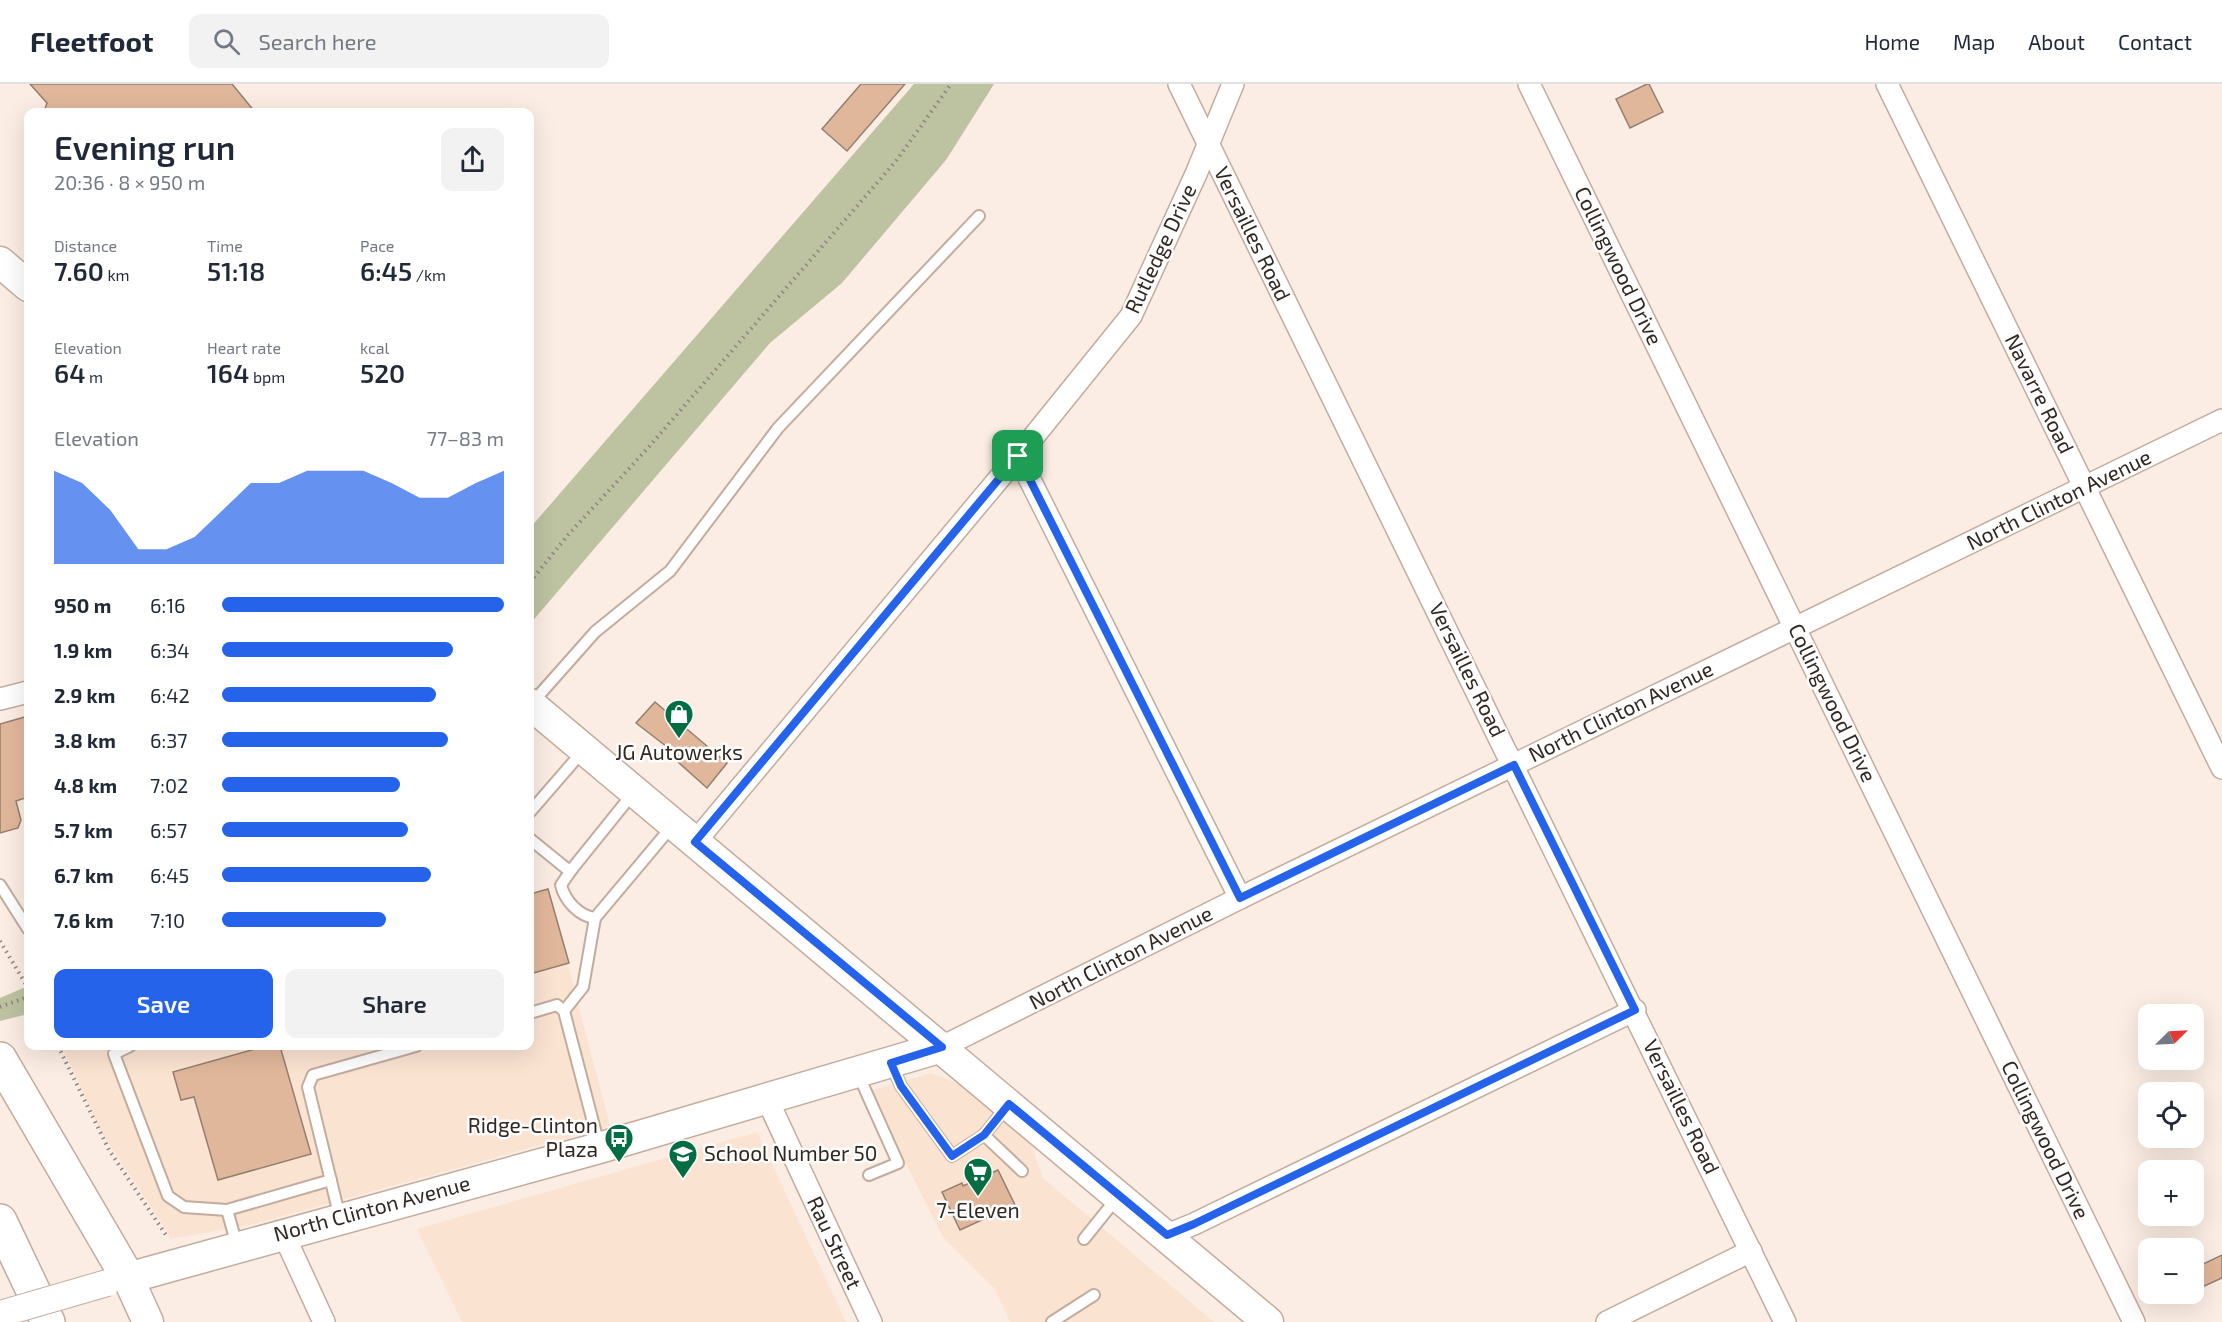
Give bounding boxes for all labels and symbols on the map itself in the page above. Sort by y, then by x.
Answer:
street label: Versailles Road [1210,162,1297,305]
street label: Rutledge Drive [1119,180,1201,317]
street label: Collingwood Drive [1570,182,1669,349]
street label: Navarre Road [2001,330,2080,457]
pin [992,430,1043,481]
street label: North Clinton Avenue [1962,443,2155,554]
street label: Versailles Road [1425,598,1512,741]
street label: Collingwood Drive [1784,619,1883,786]
street label: North Clinton Avenue [1524,655,1717,766]
shop icon: JG Autowerks [663,698,695,740]
place label: JG Autowerks [615,739,743,764]
street label: North Clinton Avenue [1024,900,1216,1014]
north arrow [2138,1004,2204,1070]
street label: Versailles Road [1639,1035,1726,1178]
street label: Collingwood Drive [1997,1056,2096,1223]
place label: Ridge-Clinton Plaza [468,1112,598,1161]
bus stop icon: Ridge-Clinton Plaza [603,1122,635,1164]
school or university icon: School Number 50 [667,1138,699,1180]
place label: School Number 50 [704,1140,878,1165]
supermarket icon: 7-Eleven [962,1156,994,1198]
street label: North Clinton Avenue [271,1169,473,1246]
street label: Rau Street [803,1192,868,1293]
place label: 7-Eleven [936,1197,1020,1222]

